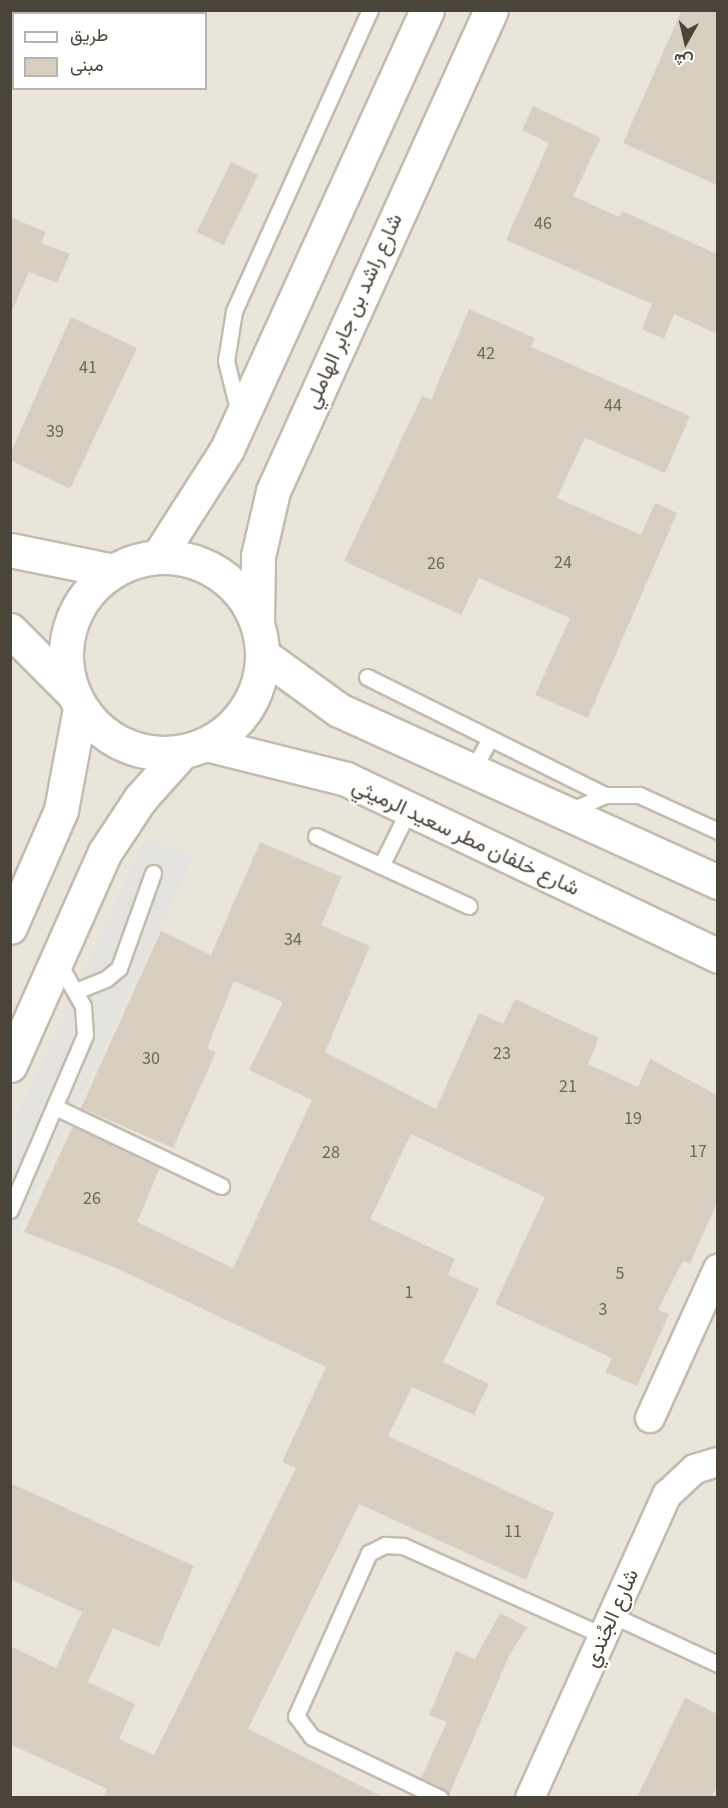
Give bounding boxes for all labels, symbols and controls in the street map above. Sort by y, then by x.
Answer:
legend [12,12,207,90]
north arrow [656,12,716,72]
text: طريق [70,23,108,48]
text: ش [672,48,695,72]
text: مبنى [70,53,104,78]
street label: شارع راشد بن جابر الهاملي [299,210,407,412]
house number: 46 [534,213,552,235]
house number: 42 [477,343,495,365]
house number: 41 [79,357,97,379]
house number: 44 [604,395,622,417]
house number: 39 [46,421,64,443]
house number: 24 [554,552,572,574]
house number: 26 [427,553,445,575]
street label: شارع خلفان مطر سعيد الرميثي [348,773,584,901]
house number: 34 [284,929,302,951]
house number: 23 [493,1043,511,1065]
house number: 30 [142,1048,160,1070]
house number: 21 [559,1076,577,1098]
house number: 19 [624,1108,642,1130]
house number: 17 [689,1141,707,1163]
house number: 28 [322,1142,340,1164]
house number: 26 [83,1188,101,1210]
house number: 5 [616,1263,624,1285]
house number: 1 [405,1282,413,1304]
house number: 3 [599,1299,607,1321]
house number: 11 [504,1521,522,1543]
street label: شارع الجُندي [578,1565,644,1671]

